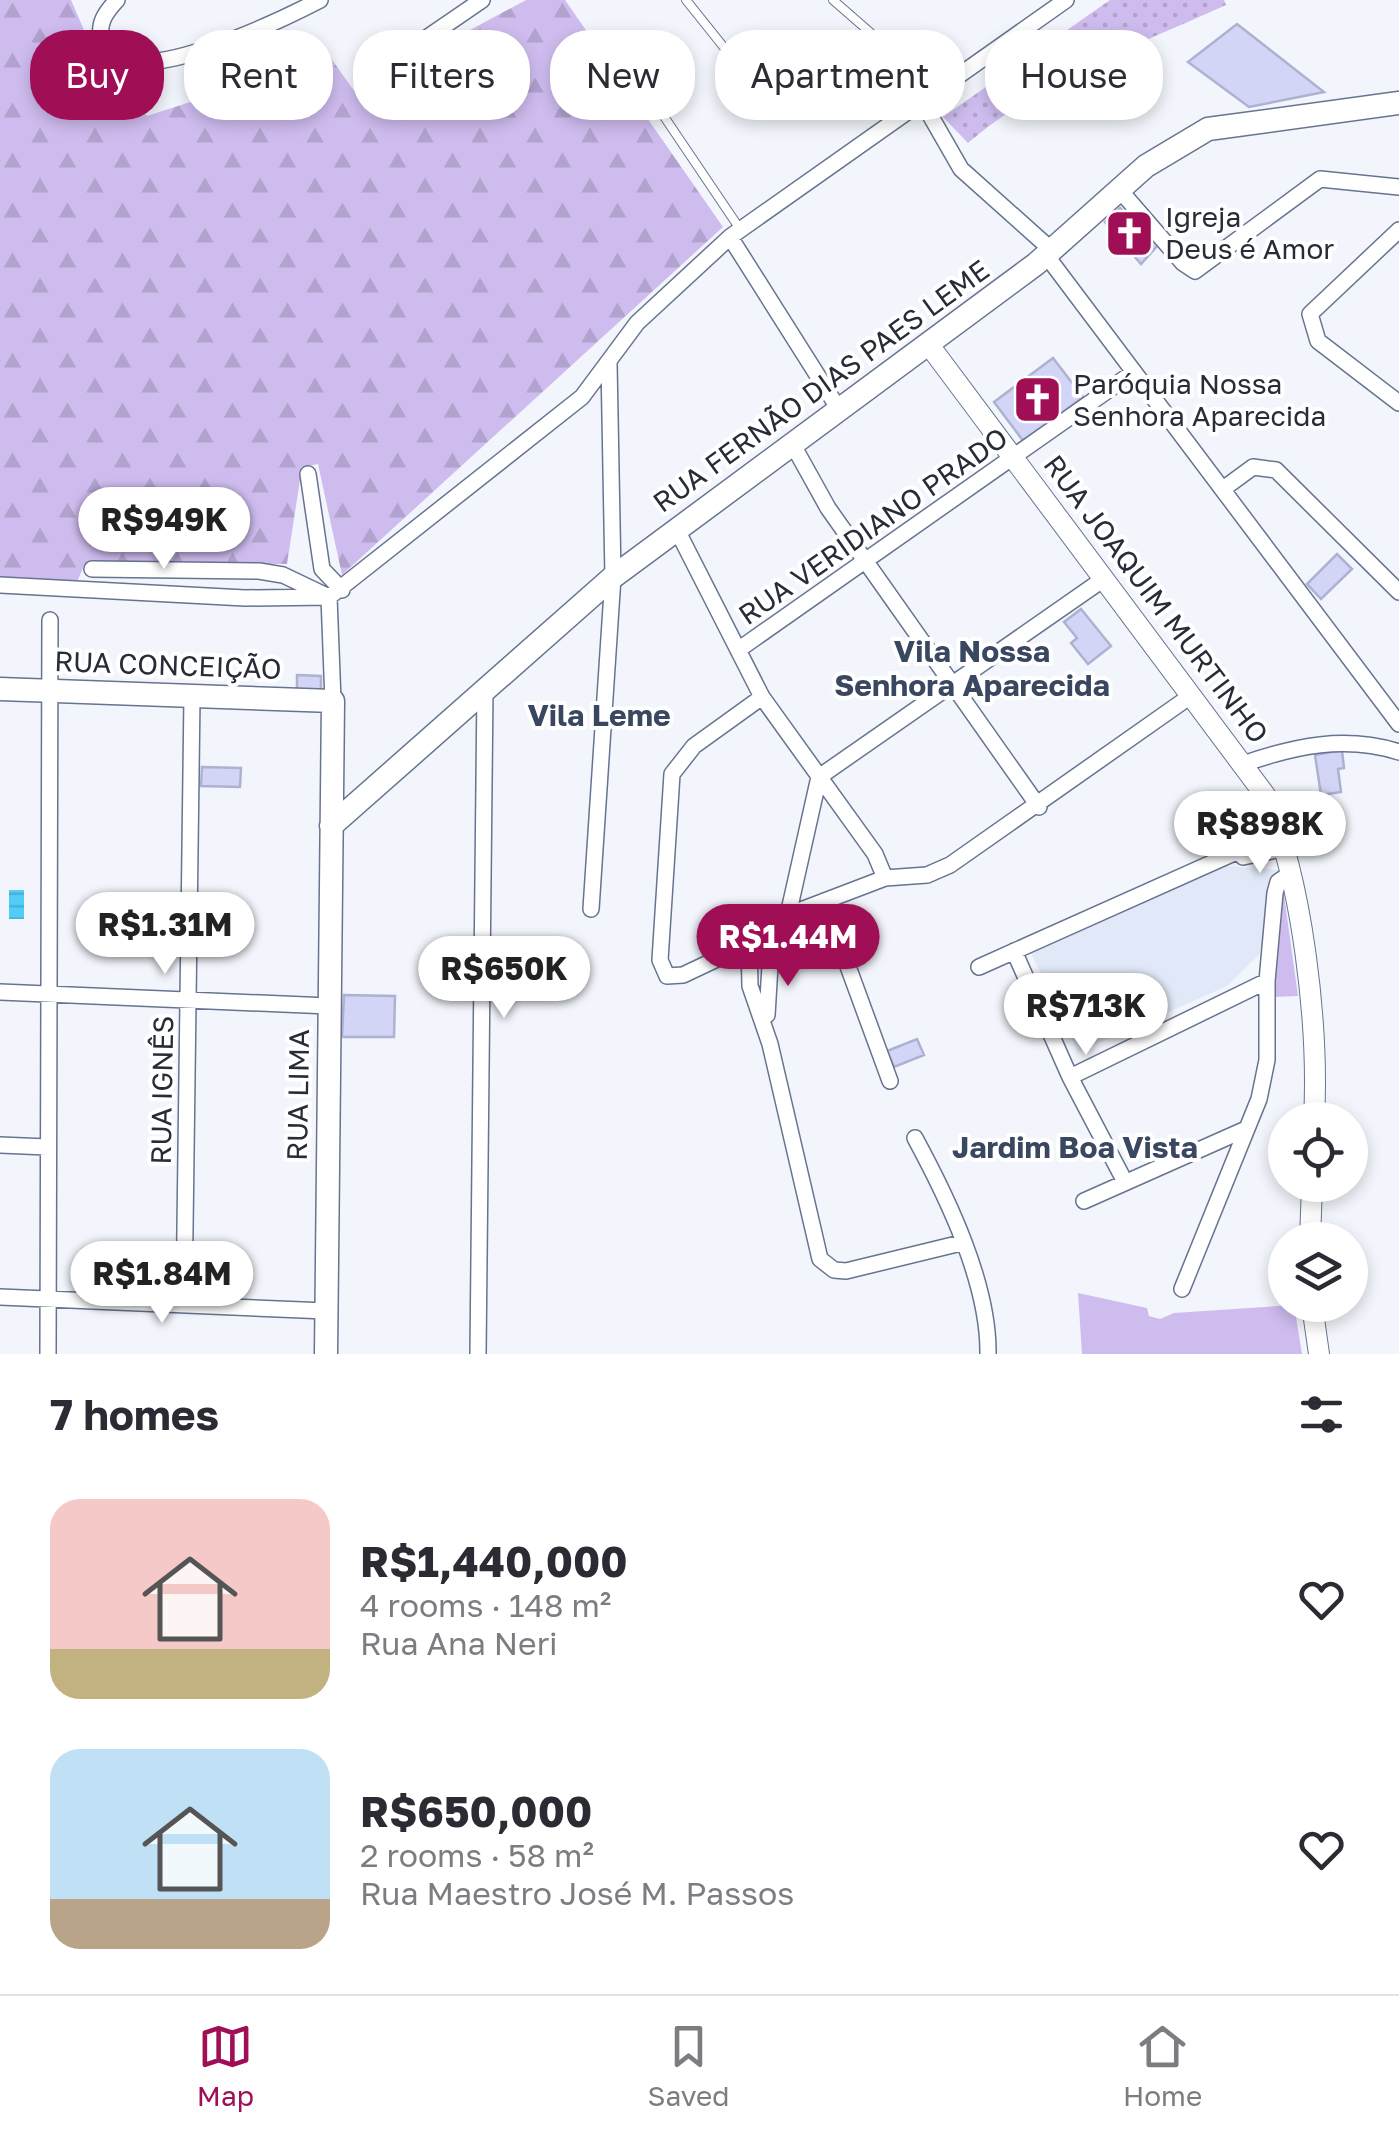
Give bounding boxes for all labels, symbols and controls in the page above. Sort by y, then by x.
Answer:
chip: Buy [30,30,164,120]
chip: Rent [184,30,333,120]
chip: Filters [353,30,530,120]
chip: New [550,30,695,120]
chip: Apartment [715,30,965,120]
chip: House [985,30,1163,120]
place label: Igreja Deus é Amor [1165,200,1334,265]
church icon: Igreja Deus é Amor [1104,207,1156,259]
street label: RUA FERNÃO DIAS PAES LEME [646,253,995,519]
place label: Paróquia Nossa Senhora Aparecida [1073,367,1326,432]
church icon: Paróquia Nossa Senhora Aparecida [1012,374,1064,426]
street label: RUA VERIDIANO PRADO [732,420,1013,631]
street label: RUA JOAQUIM MURTINHO [1037,448,1275,749]
pin: R$949K [83,487,245,572]
text: R$949K [100,500,228,538]
district label: Vila Nossa Senhora Aparecida [834,633,1110,703]
street label: RUA CONCEIÇÃO [54,644,282,685]
district label: Vila Leme [527,697,671,733]
pin: R$898K [1179,791,1341,876]
text: R$898K [1196,804,1324,842]
pin: R$1.31M [73,892,257,977]
pin: R$1.44M [696,904,880,989]
text: R$1.31M [98,905,232,943]
text: R$1.44M [719,917,857,955]
pin: R$650K [423,936,585,1021]
text: R$650K [440,949,568,987]
pin: R$713K [1005,973,1167,1058]
text: R$713K [1026,986,1146,1024]
street label: RUA IGNÊS [144,1015,179,1165]
street label: RUA LIMA [280,1029,315,1161]
map controls [1268,1102,1368,1322]
button: locate [1268,1102,1368,1202]
district label: Jardim Boa Vista [952,1129,1198,1165]
button: layers [1268,1222,1368,1322]
pin: R$1.84M [70,1241,254,1326]
text: R$1.84M [92,1254,232,1292]
icon: filters [1294,1387,1349,1442]
text: 7 homes [50,1389,219,1439]
text: R$1,440,000 [360,1536,628,1586]
icon: home [130,1539,250,1659]
icon: heart [1294,1572,1349,1627]
text: 4 rooms · 148 m² [360,1586,611,1624]
text: Rua Ana Neri [360,1624,558,1662]
text: R$650,000 [360,1786,592,1836]
icon: home [130,1789,250,1909]
icon: heart [1294,1822,1349,1877]
text: 2 rooms · 58 m² [360,1836,594,1874]
text: Rua Maestro José M. Passos [360,1874,794,1912]
tab: Map [197,2019,254,2112]
tab: Saved [648,2019,729,2112]
tab: Home [1123,2019,1202,2112]

